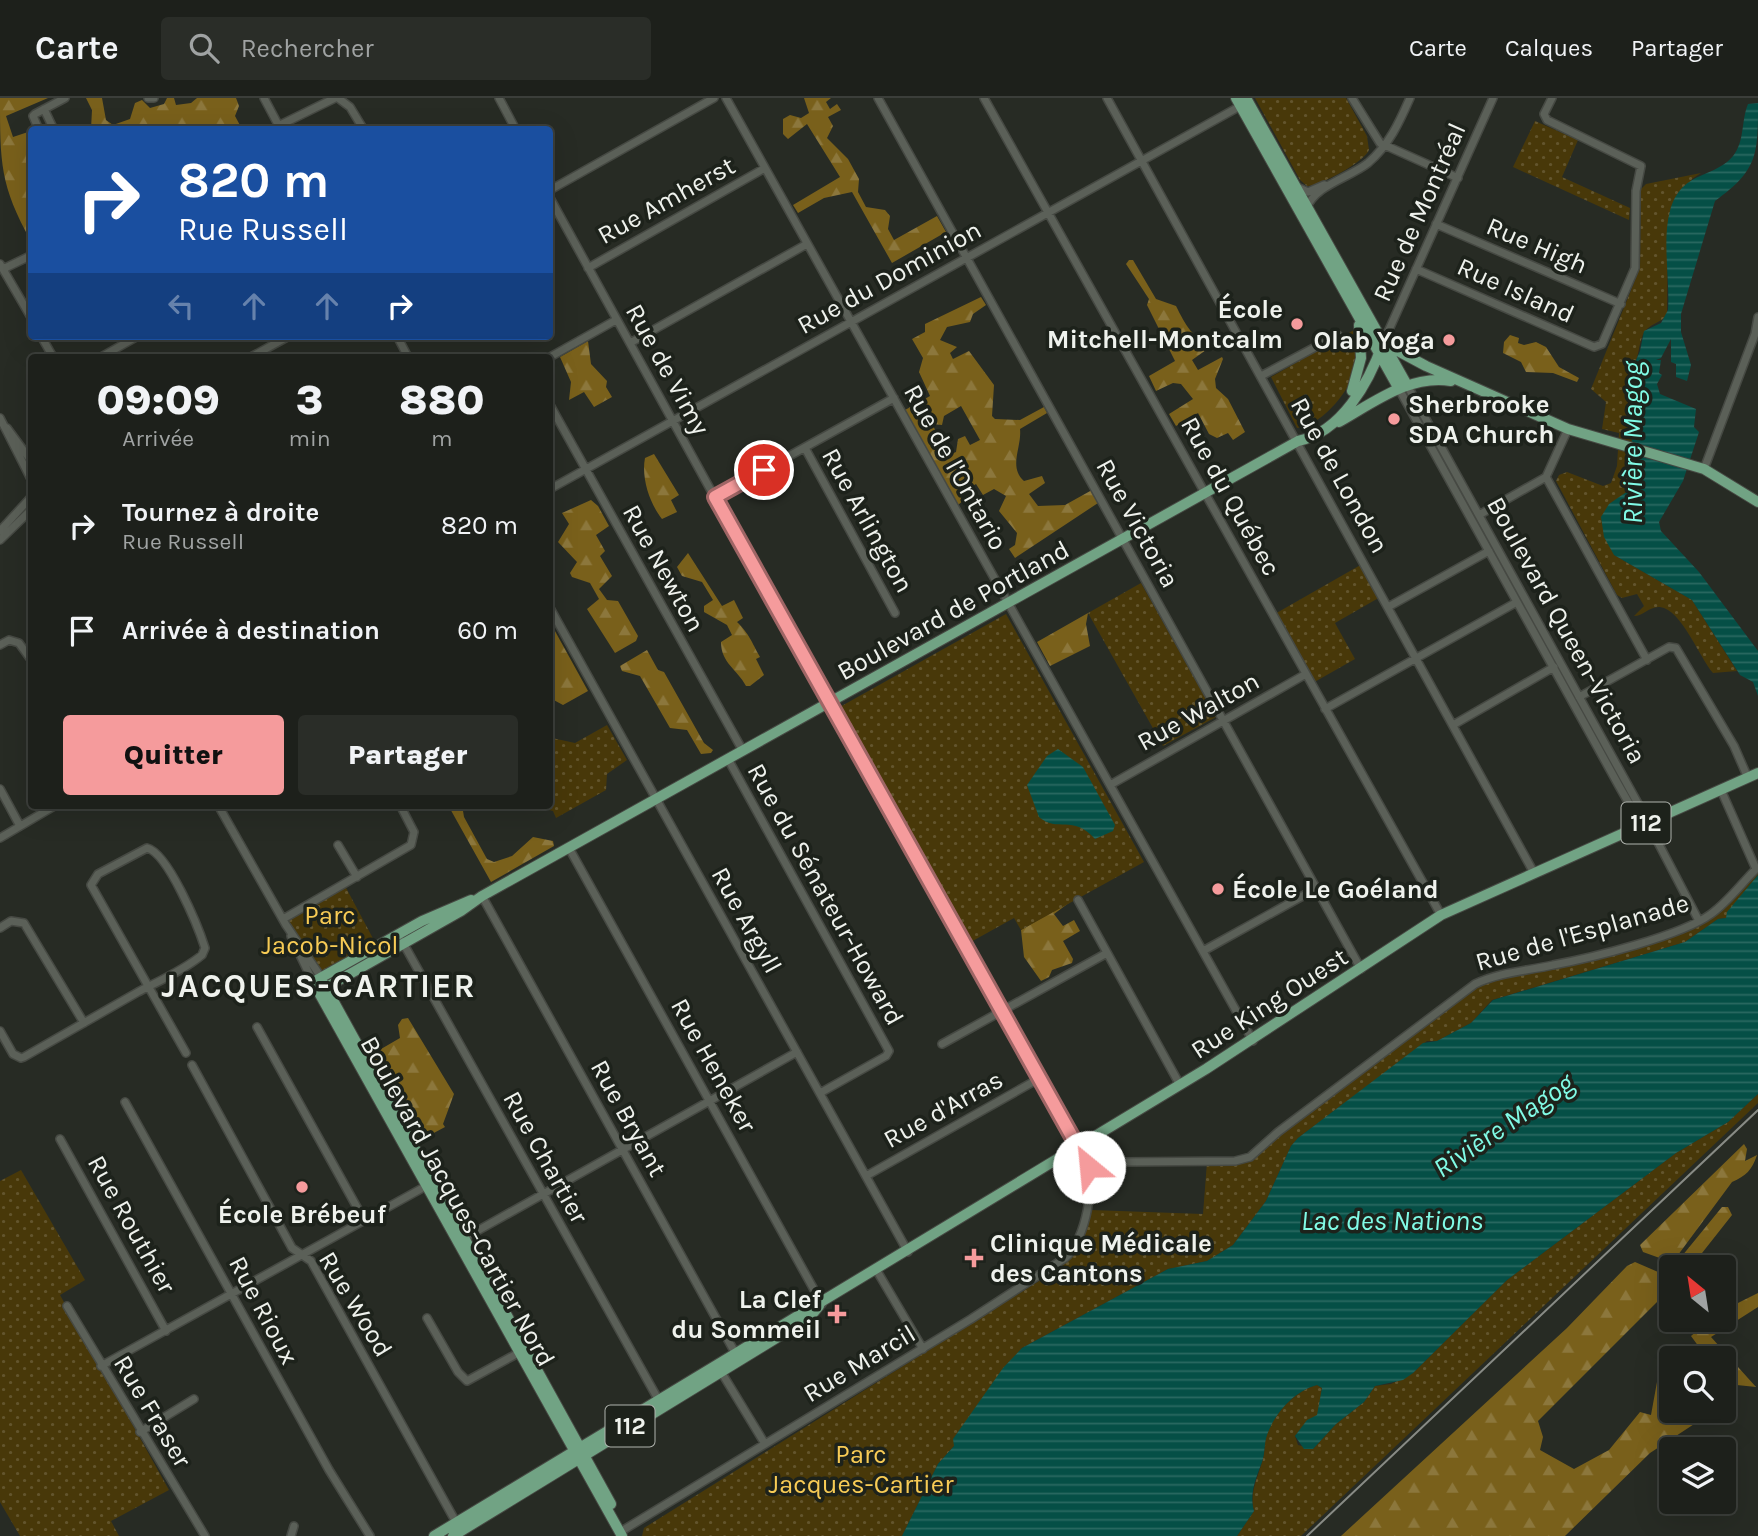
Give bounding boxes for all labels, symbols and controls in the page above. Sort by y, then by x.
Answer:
search box [161,17,651,80]
text: Carte [35,29,119,67]
icon: search [185,29,223,67]
text: Rechercher [241,33,374,64]
text: Carte [1409,34,1467,62]
text: Calques [1505,34,1593,62]
text: Partager [1631,34,1723,62]
street label: Rue de Montréal [1366,118,1473,306]
street label: Rue Amherst [592,150,741,251]
text: 820 m [178,152,329,209]
icon: right [63,154,154,245]
street label: Rue High [1482,210,1592,281]
text: Rue Russell [178,211,348,248]
street label: Rue du Dominion [792,214,987,341]
street label: Rue Island [1452,251,1579,330]
icon: left [162,287,200,325]
icon: ahead [235,287,273,325]
icon: ahead [308,287,346,325]
icon: right [381,287,419,325]
place label: École Mitchell-Montcalm [1047,293,1283,355]
street label: Rue de Vimy [619,298,716,440]
marker: École Mitchell-Montcalm [1289,316,1305,332]
place label: Olab Yoga [1313,325,1435,356]
marker: Olab Yoga [1441,332,1457,348]
water label: Rivière Magog [1616,360,1649,524]
text: 09:09 [96,375,220,425]
text: 3 [296,375,323,425]
text: 880 [399,375,485,425]
street label: Rue de l'Ontario [897,379,1014,556]
place label: Sherbrooke SDA Church [1408,389,1554,450]
street label: Rue de London [1284,392,1395,559]
street label: Rue du Québec [1174,411,1287,581]
marker: Sherbrooke SDA Church [1386,411,1402,427]
text: Arrivée [122,425,194,452]
text: min [288,425,331,452]
text: m [431,425,453,452]
pin [734,440,794,500]
street label: Rue Arlington [815,442,920,598]
icon: arrive [745,451,783,489]
street label: Rue Victoria [1089,453,1186,593]
street label: Boulevard Queen-Victoria [1480,491,1653,769]
text: Tournez à droite [122,497,319,528]
street label: Rue Newton [616,499,711,637]
icon: right [63,507,101,545]
text: 820 m [441,510,518,541]
text: Rue Russell [122,528,244,555]
street label: Boulevard de Portland [832,534,1075,687]
icon: arrive [63,612,101,650]
text: Arrivée à destination [122,615,380,646]
text: 60 m [457,615,518,646]
street label: Rue Walton [1132,665,1265,758]
button: Quitter [63,715,284,795]
button: Partager [298,715,518,795]
street label: Rue du Sénateur-Howard [741,758,910,1031]
road number: 112 [1622,802,1670,844]
street label: Rue Argyll [705,862,788,979]
place label: École Le Goéland [1232,873,1439,905]
marker: École Le Goéland [1210,881,1226,897]
street label: Rue de l'Esplanade [1472,887,1693,978]
park label: Parc Jacob-Nicol [261,900,399,961]
street label: Rue King Ouest [1185,941,1354,1066]
district label: JACQUES-CARTIER [161,967,477,1005]
street label: Rue Heneker [664,993,763,1138]
street label: Boulevard Jacques-Cartier Nord [354,1031,562,1372]
street label: Rue Bryant [584,1054,673,1182]
street label: Rue d'Arras [878,1064,1008,1155]
water label: Rivière Magog [1427,1065,1581,1185]
street label: Rue Chartier [496,1086,595,1229]
position arrow [1052,1130,1126,1204]
street label: Rue Routhier [81,1150,183,1299]
marker: École Brébeuf [294,1179,310,1195]
place label: École Brébeuf [218,1198,387,1230]
water label: Lac des Nations [1301,1204,1483,1237]
place label: Clinique Médicale des Cantons [990,1228,1212,1289]
street label: Rue Wood [312,1246,399,1363]
marker: Clinique Médicale des Cantons [964,1248,984,1268]
street label: Rue Rioux [222,1251,305,1370]
north arrow [1659,1255,1736,1332]
map controls [1659,1255,1736,1514]
place label: La Clef du Sommeil [671,1284,821,1345]
marker: La Clef du Sommeil [827,1304,847,1324]
street label: Rue Marcil [798,1318,921,1409]
button: search [1659,1346,1736,1423]
street label: Rue Fraser [107,1350,198,1473]
road number: 112 [606,1406,654,1446]
button: layers [1659,1437,1736,1514]
park label: Parc Jacques-Cartier [768,1439,954,1500]

